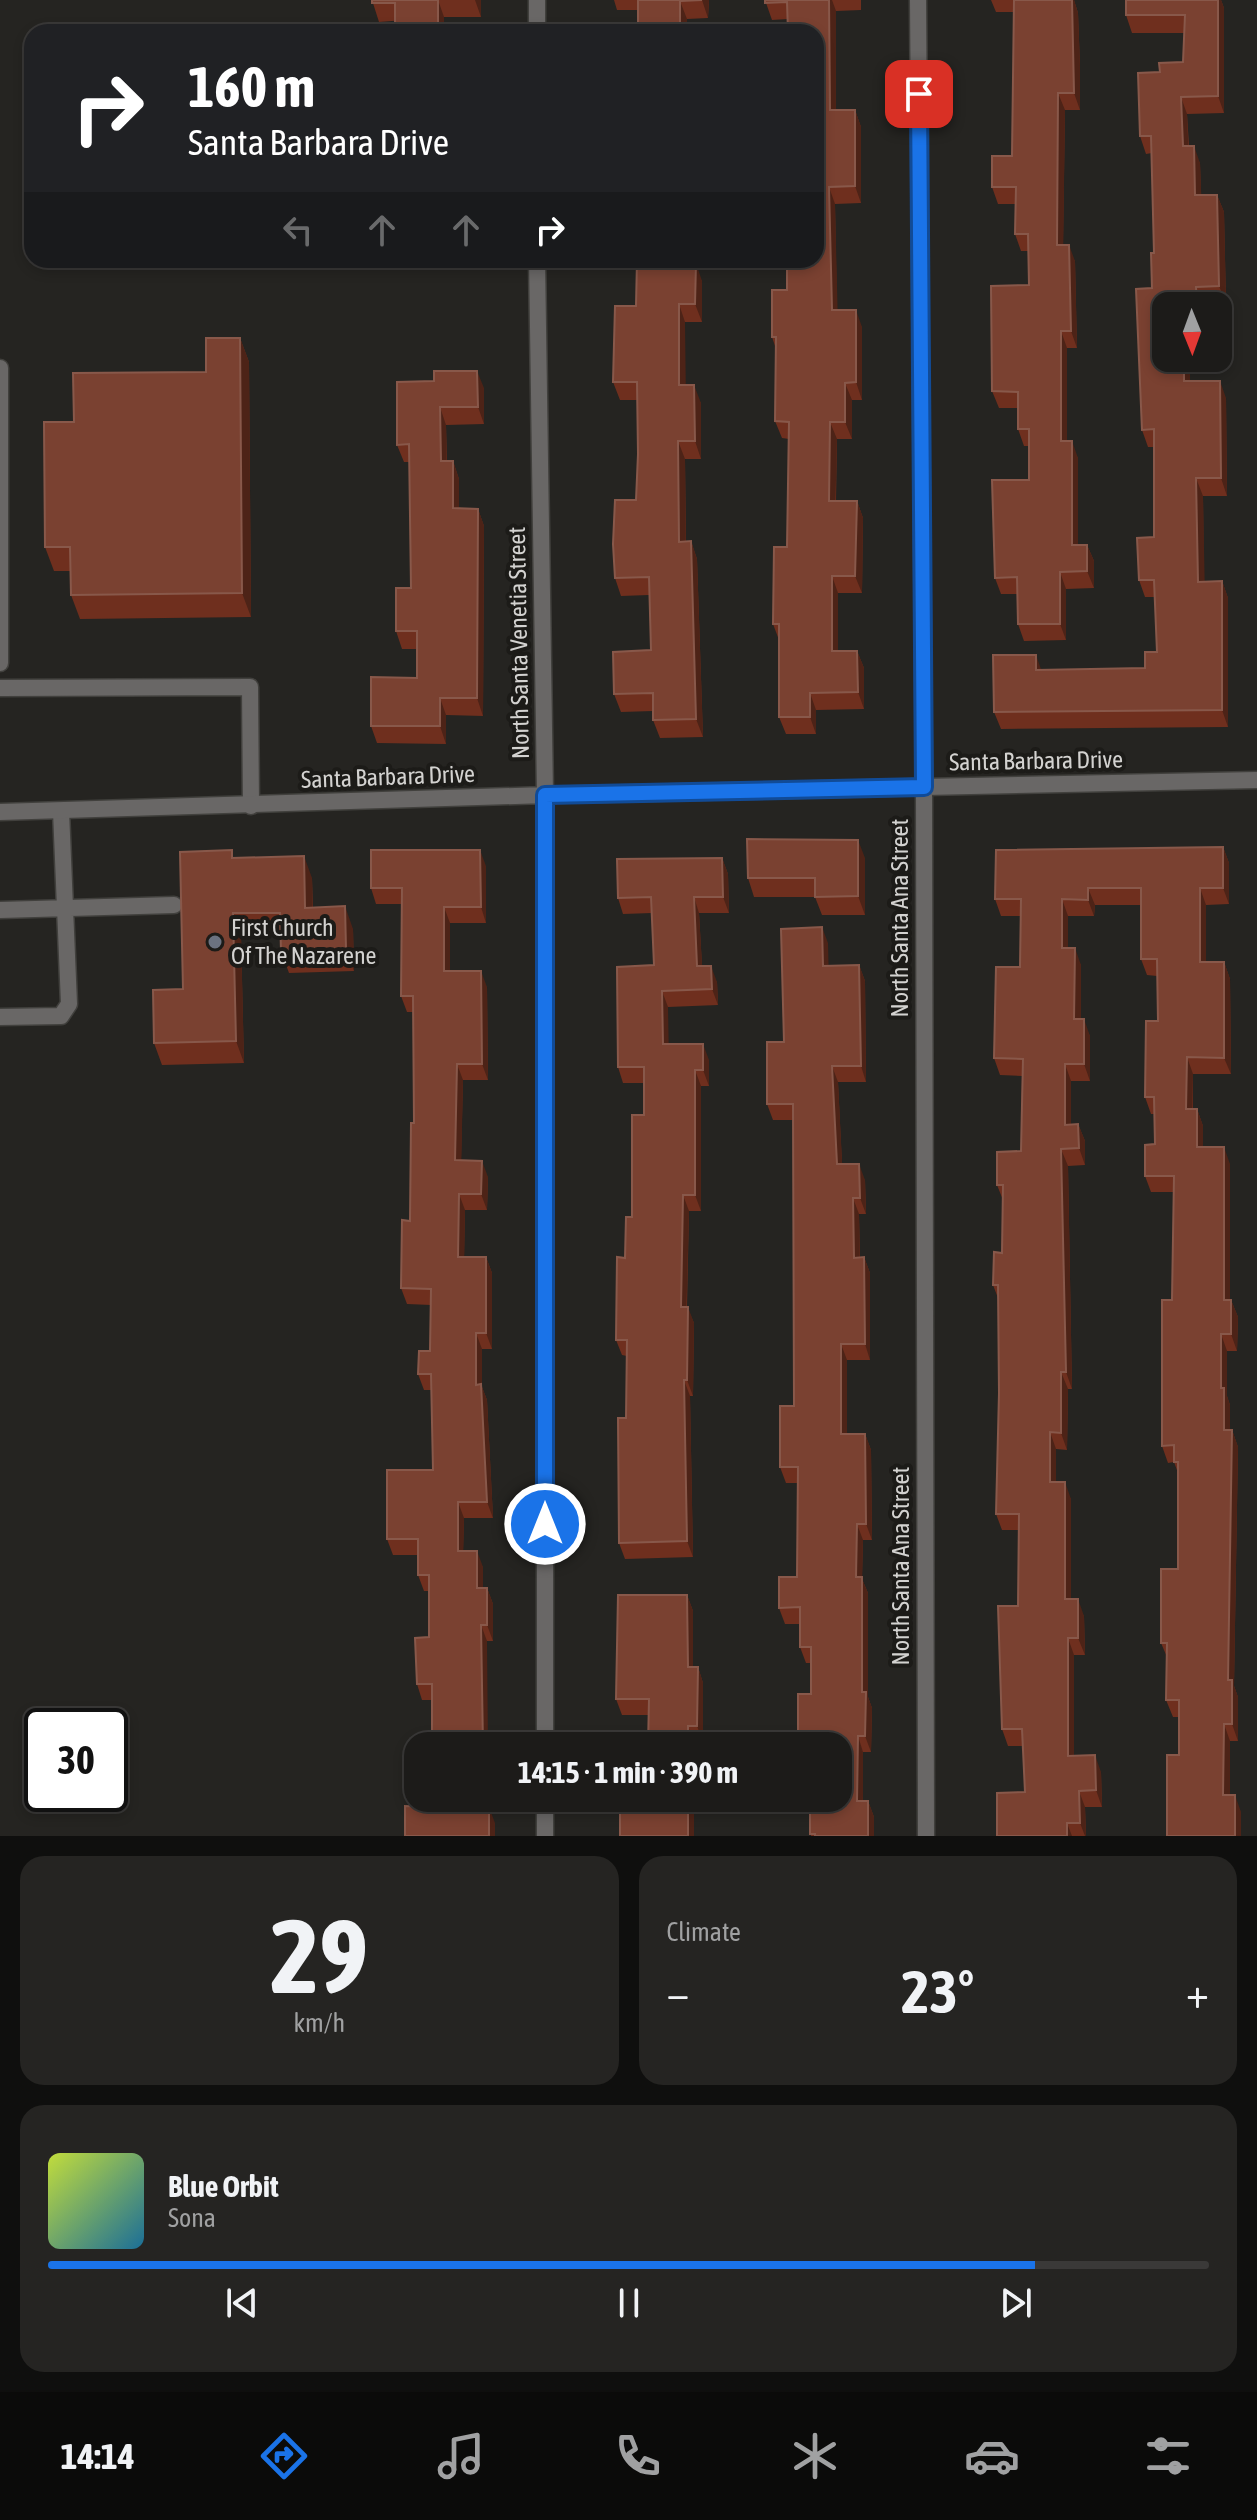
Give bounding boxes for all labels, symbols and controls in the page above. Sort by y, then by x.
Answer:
text: 160 m [188,55,315,119]
icon: right [56,56,160,160]
pin [885,60,953,128]
icon: arrive [897,72,941,116]
text: Santa Barbara Drive [188,121,449,163]
icon: left [276,208,320,252]
icon: ahead [360,208,404,252]
icon: ahead [444,208,488,252]
icon: right [528,208,572,252]
north arrow [1152,292,1232,372]
map controls [1152,292,1232,372]
street label: North Santa Venetia Street [503,527,534,759]
street label: Santa Barbara Drive [949,745,1123,776]
street label: Santa Barbara Drive [301,760,475,793]
street label: North Santa Ana Street [886,818,913,1017]
place label: First Church Of The Nazarene [231,914,376,969]
marker: First Church Of The Nazarene [206,933,224,951]
street label: North Santa Ana Street [887,1466,914,1665]
position arrow [503,1482,587,1566]
speed limit sign: 30 [24,1708,128,1812]
text: 14:15 · 1 min · 390 m [518,1755,738,1789]
text: 29 [270,1896,368,2015]
text: Climate [667,1917,741,1947]
text: 23° [901,1957,974,2026]
text: − [667,1967,689,2017]
text: + [1186,1967,1209,2017]
text: km/h [293,2008,345,2038]
text: Blue Orbit [168,2169,279,2203]
text: Sona [168,2203,216,2233]
icon: previous [220,2281,264,2325]
icon: pause [607,2281,651,2325]
icon: next [994,2281,1038,2325]
icon: directions [256,2428,312,2484]
icon: music [433,2428,489,2484]
icon: phone [610,2428,666,2484]
icon: climate [787,2428,843,2484]
icon: car [964,2428,1020,2484]
icon: filters [1140,2428,1196,2484]
text: 14:14 [60,2435,135,2477]

